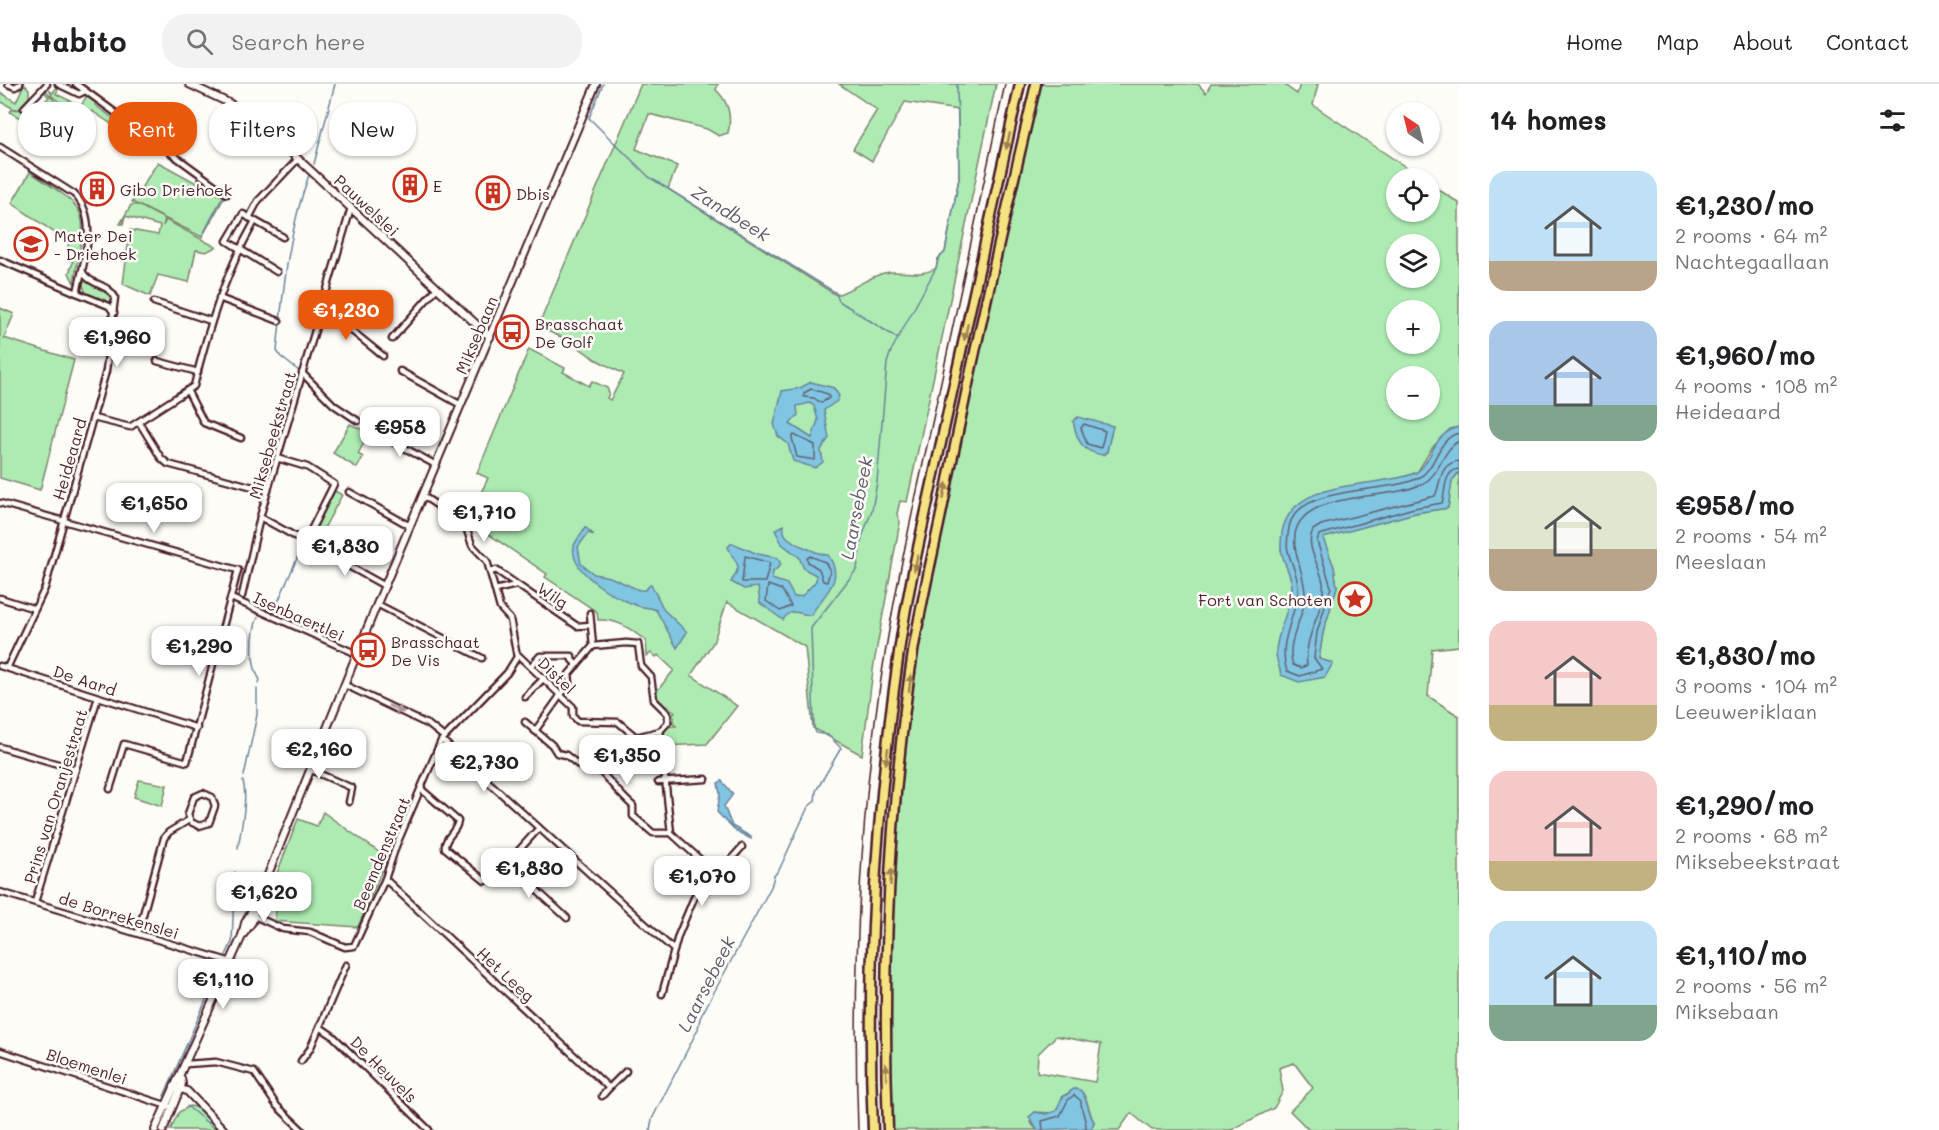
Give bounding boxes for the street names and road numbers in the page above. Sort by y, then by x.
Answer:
street label: Pauwelslei [330,170,404,240]
street label: Miksebaan [450,293,502,377]
street label: Miksebeekstraat [244,369,300,501]
street label: Heideaard [47,416,91,502]
street label: Wilg [534,577,572,613]
street label: Isenbaertlei [250,587,348,645]
street label: Distel [534,652,580,698]
street label: De Aard [51,660,119,700]
street label: Prins van Oranjestraat [18,706,92,886]
street label: Beemdenstraat [348,793,414,913]
street label: de Borrekenslei [56,887,182,943]
street label: Het Leeg [473,942,539,1006]
street label: De Heuvels [346,1031,422,1107]
street label: Bloemenlei [44,1043,130,1089]

